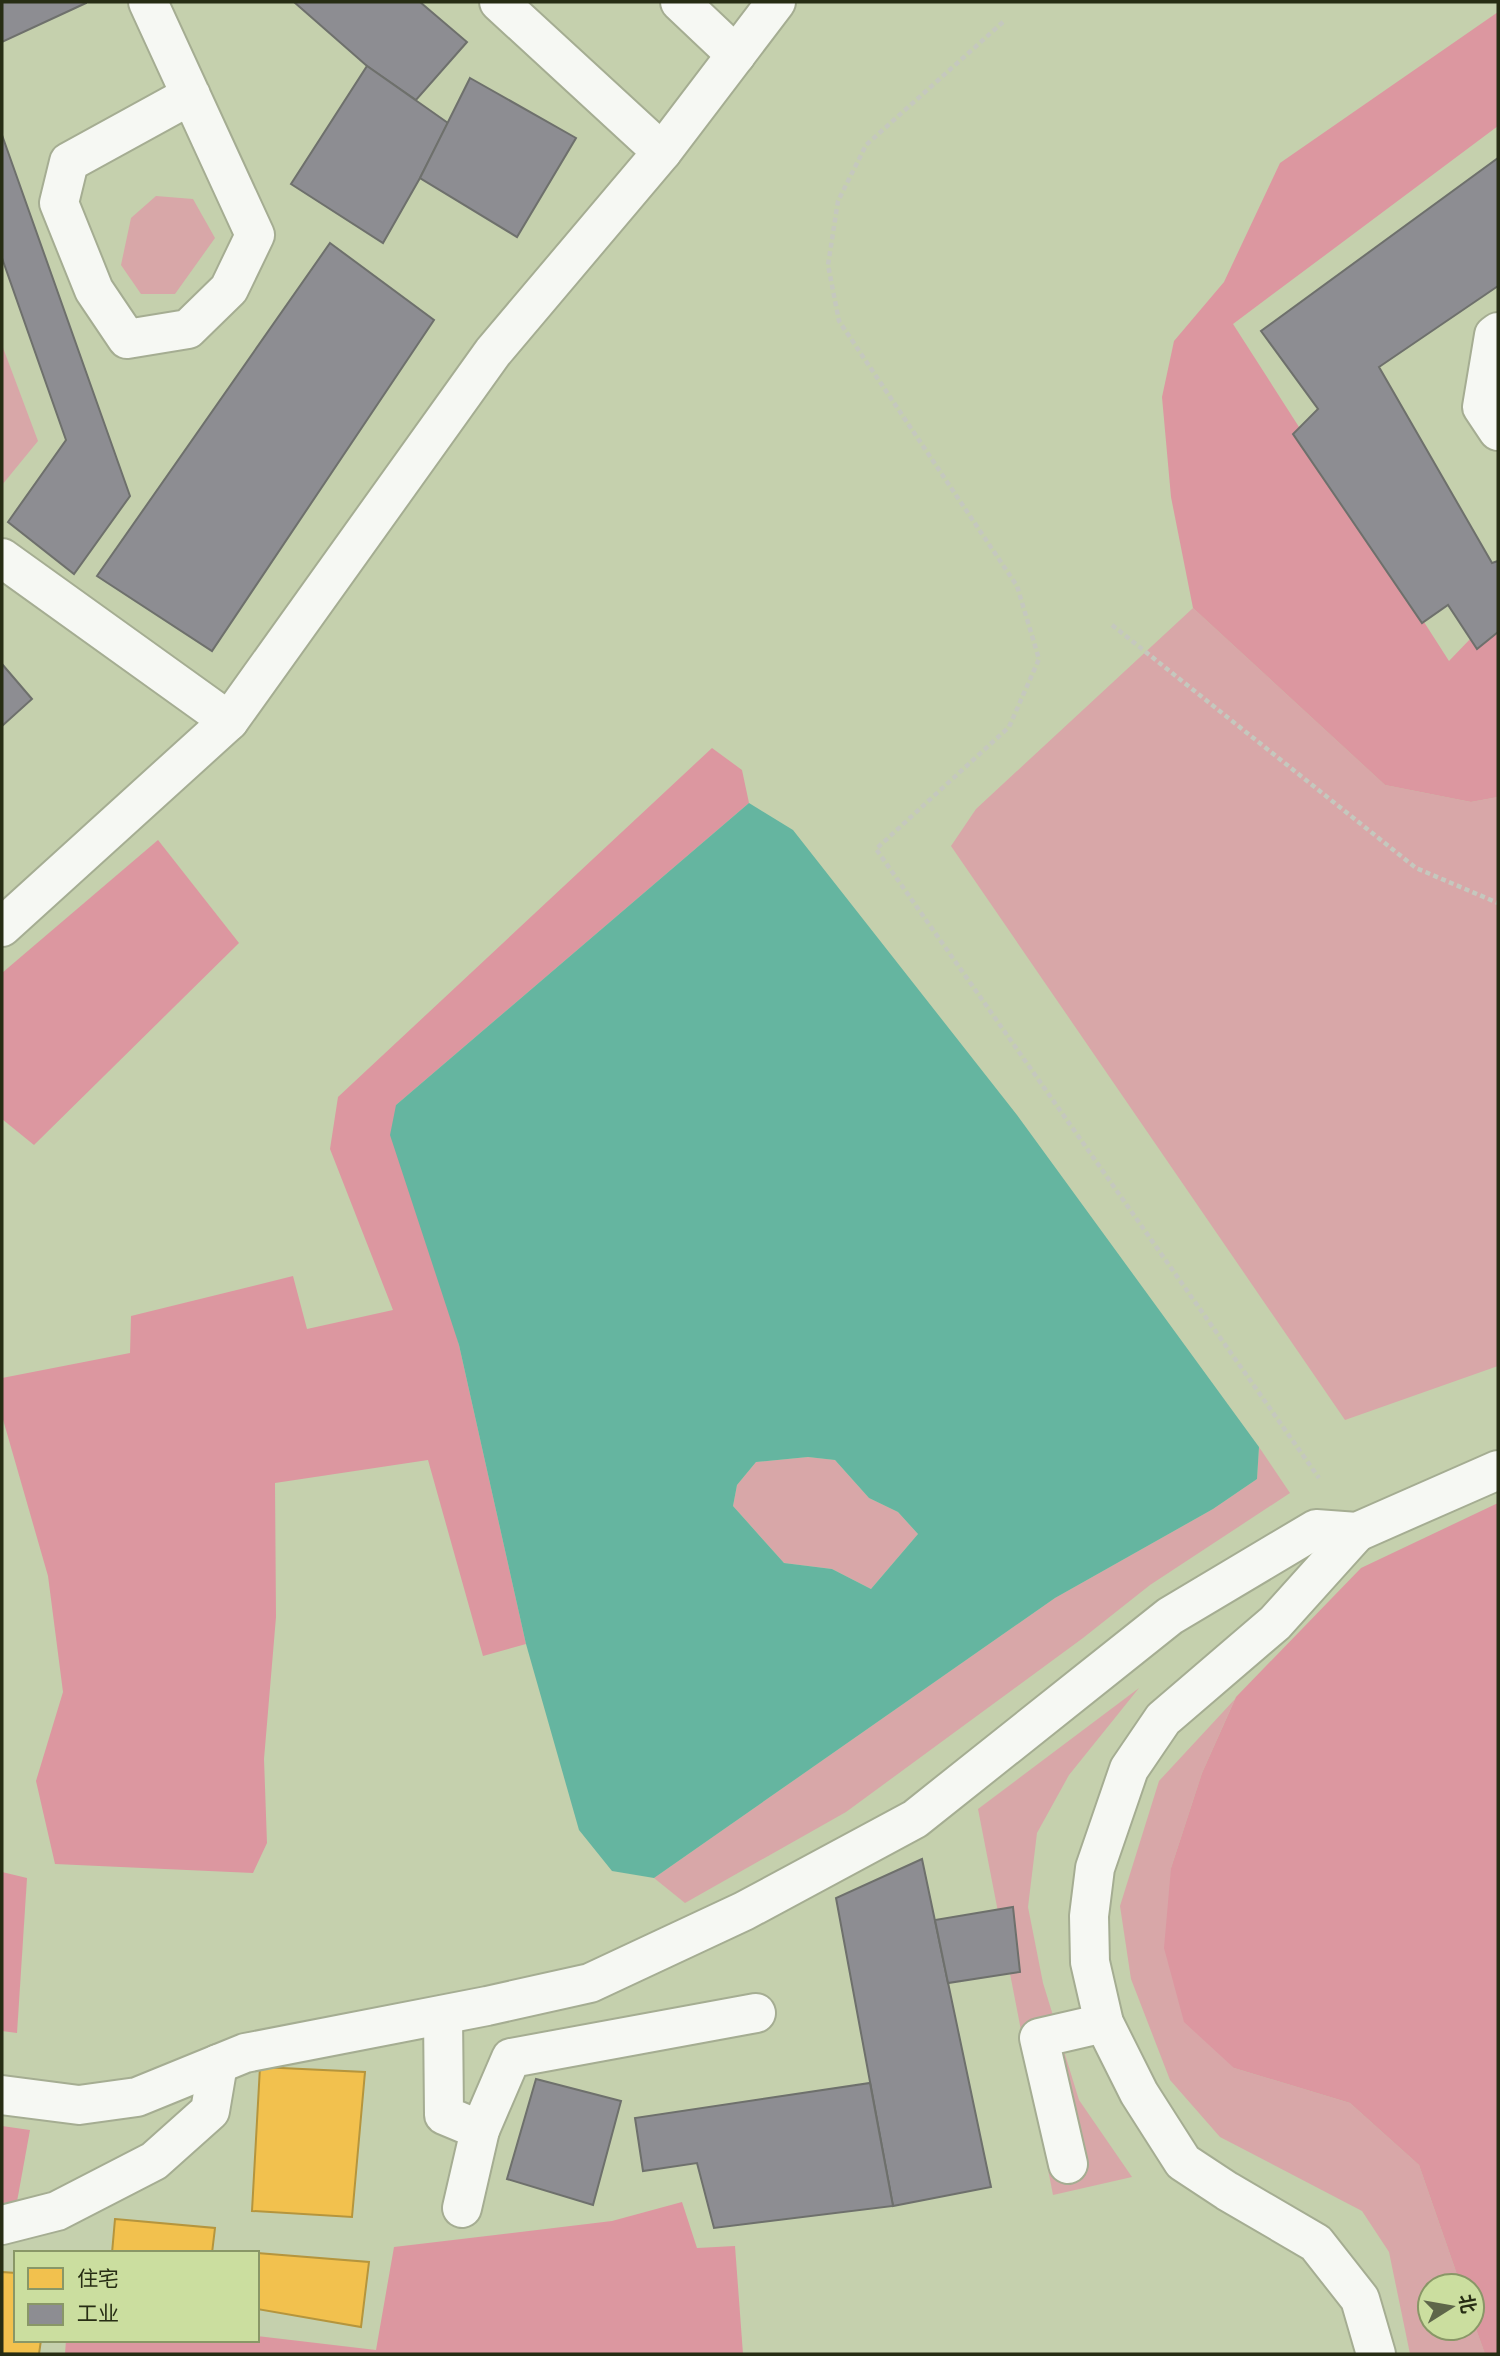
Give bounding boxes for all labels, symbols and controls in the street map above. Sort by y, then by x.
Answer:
legend [14,2251,259,2342]
text: 住宅 [77,2267,119,2292]
north arrow [1416,2272,1486,2342]
text: 北 [1454,2293,1479,2315]
text: 工业 [77,2302,119,2327]

